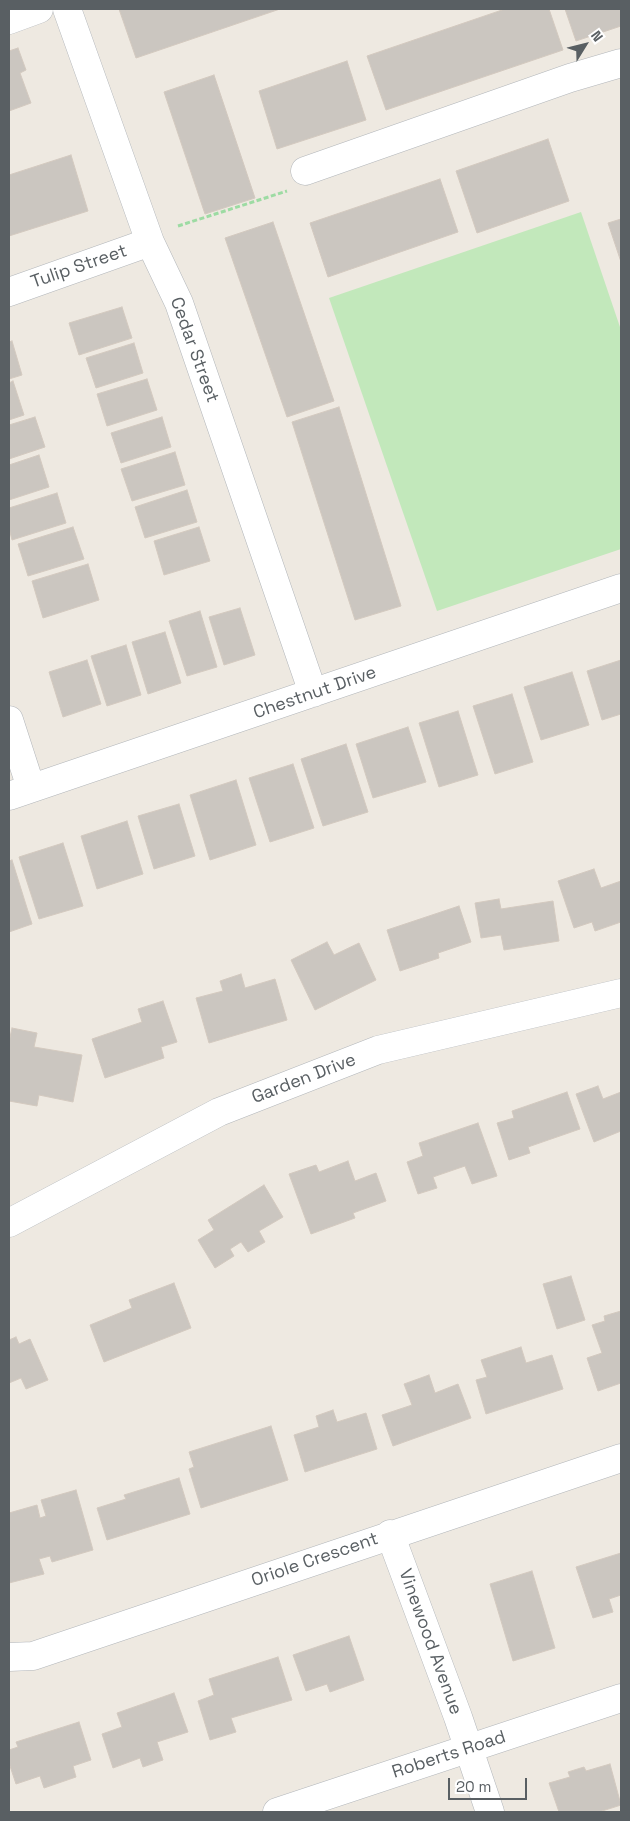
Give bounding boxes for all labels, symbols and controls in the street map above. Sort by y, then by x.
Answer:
north arrow [560,20,610,70]
text: N [587,27,607,45]
street label: Tulip Street [28,240,130,294]
street label: Cedar Street [165,294,223,406]
street label: Chestnut Drive [251,662,379,724]
street label: Garden Drive [249,1049,359,1109]
street label: Oriole Crescent [249,1528,381,1592]
street label: Vinewood Avenue [394,1566,466,1718]
street label: Roberts Road [390,1726,508,1784]
scale bar [450,1768,529,1800]
text: 20 m [456,1777,491,1796]

